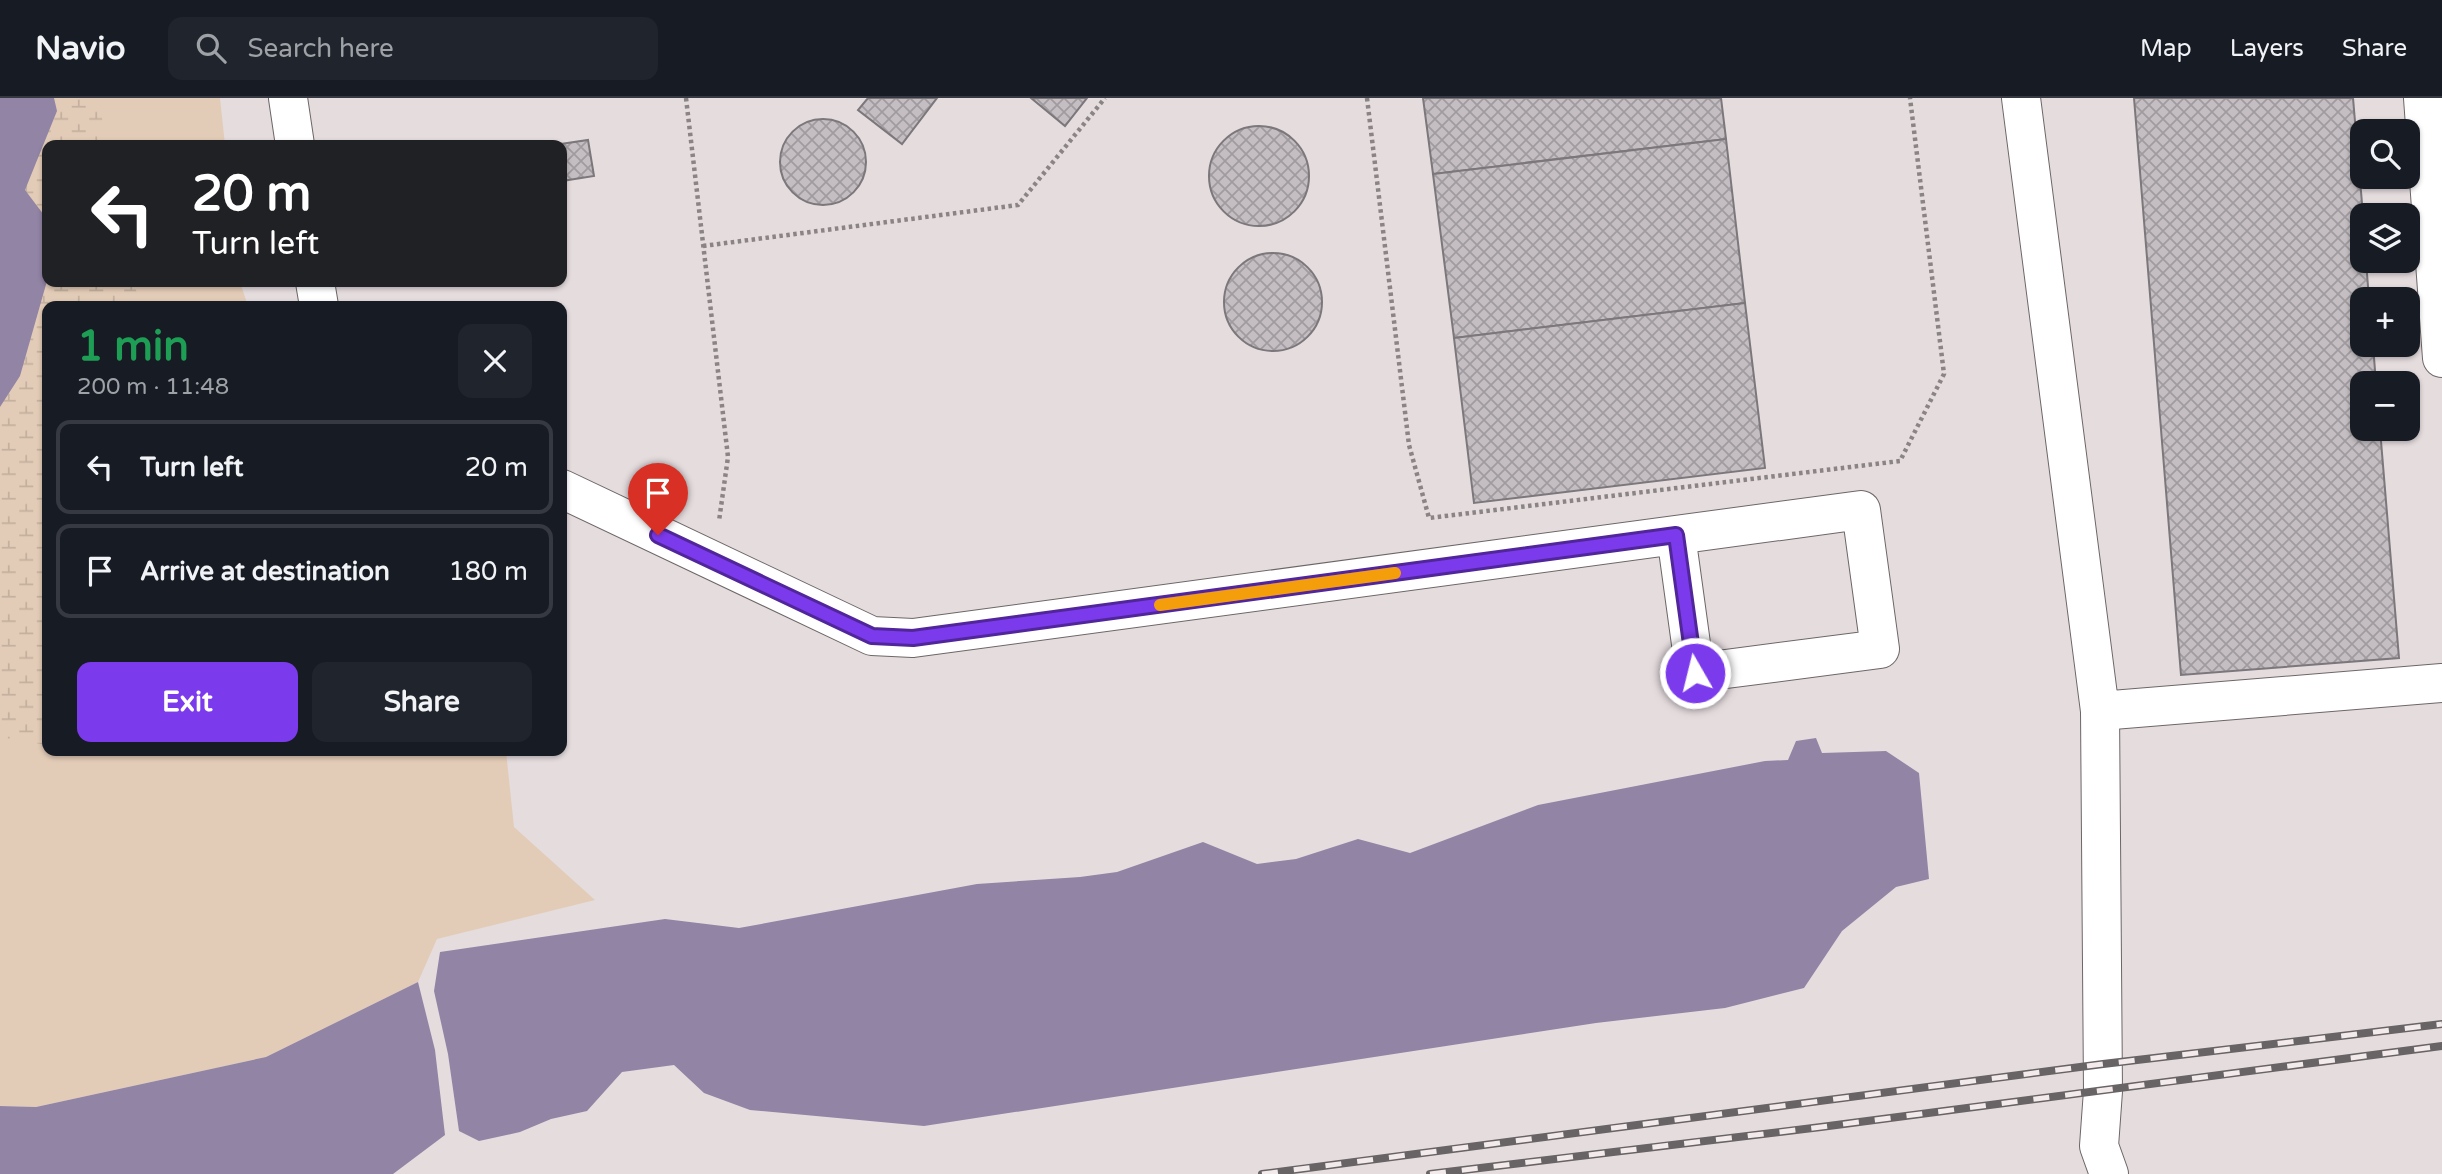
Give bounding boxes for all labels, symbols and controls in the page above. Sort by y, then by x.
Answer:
search box [168,17,658,80]
text: Navio [35,29,126,68]
icon: search [192,29,230,67]
text: Search here [248,33,394,64]
text: Map [2140,34,2192,63]
text: Layers [2230,34,2304,63]
text: Share [2342,34,2407,63]
map controls [2350,119,2420,441]
button: search [2350,119,2420,189]
text: 20 m [192,165,311,224]
icon: left [77,168,168,259]
button: layers [2350,203,2420,273]
text: Turn left [192,225,319,263]
button: + [2350,287,2420,357]
text: 1 min [77,321,189,372]
button: close [458,324,532,398]
button: − [2350,371,2420,441]
text: 200 m · 11:48 [77,373,229,401]
icon: left [81,448,119,486]
text: Turn left [140,452,243,483]
text: 20 m [465,452,528,483]
pin [628,463,688,535]
icon: arrive [639,474,677,512]
icon: arrive [81,552,119,590]
text: Arrive at destination [140,556,390,587]
text: 180 m [448,556,528,587]
position arrow [1658,636,1732,710]
button: Exit [77,662,298,742]
button: Share [312,662,532,742]

